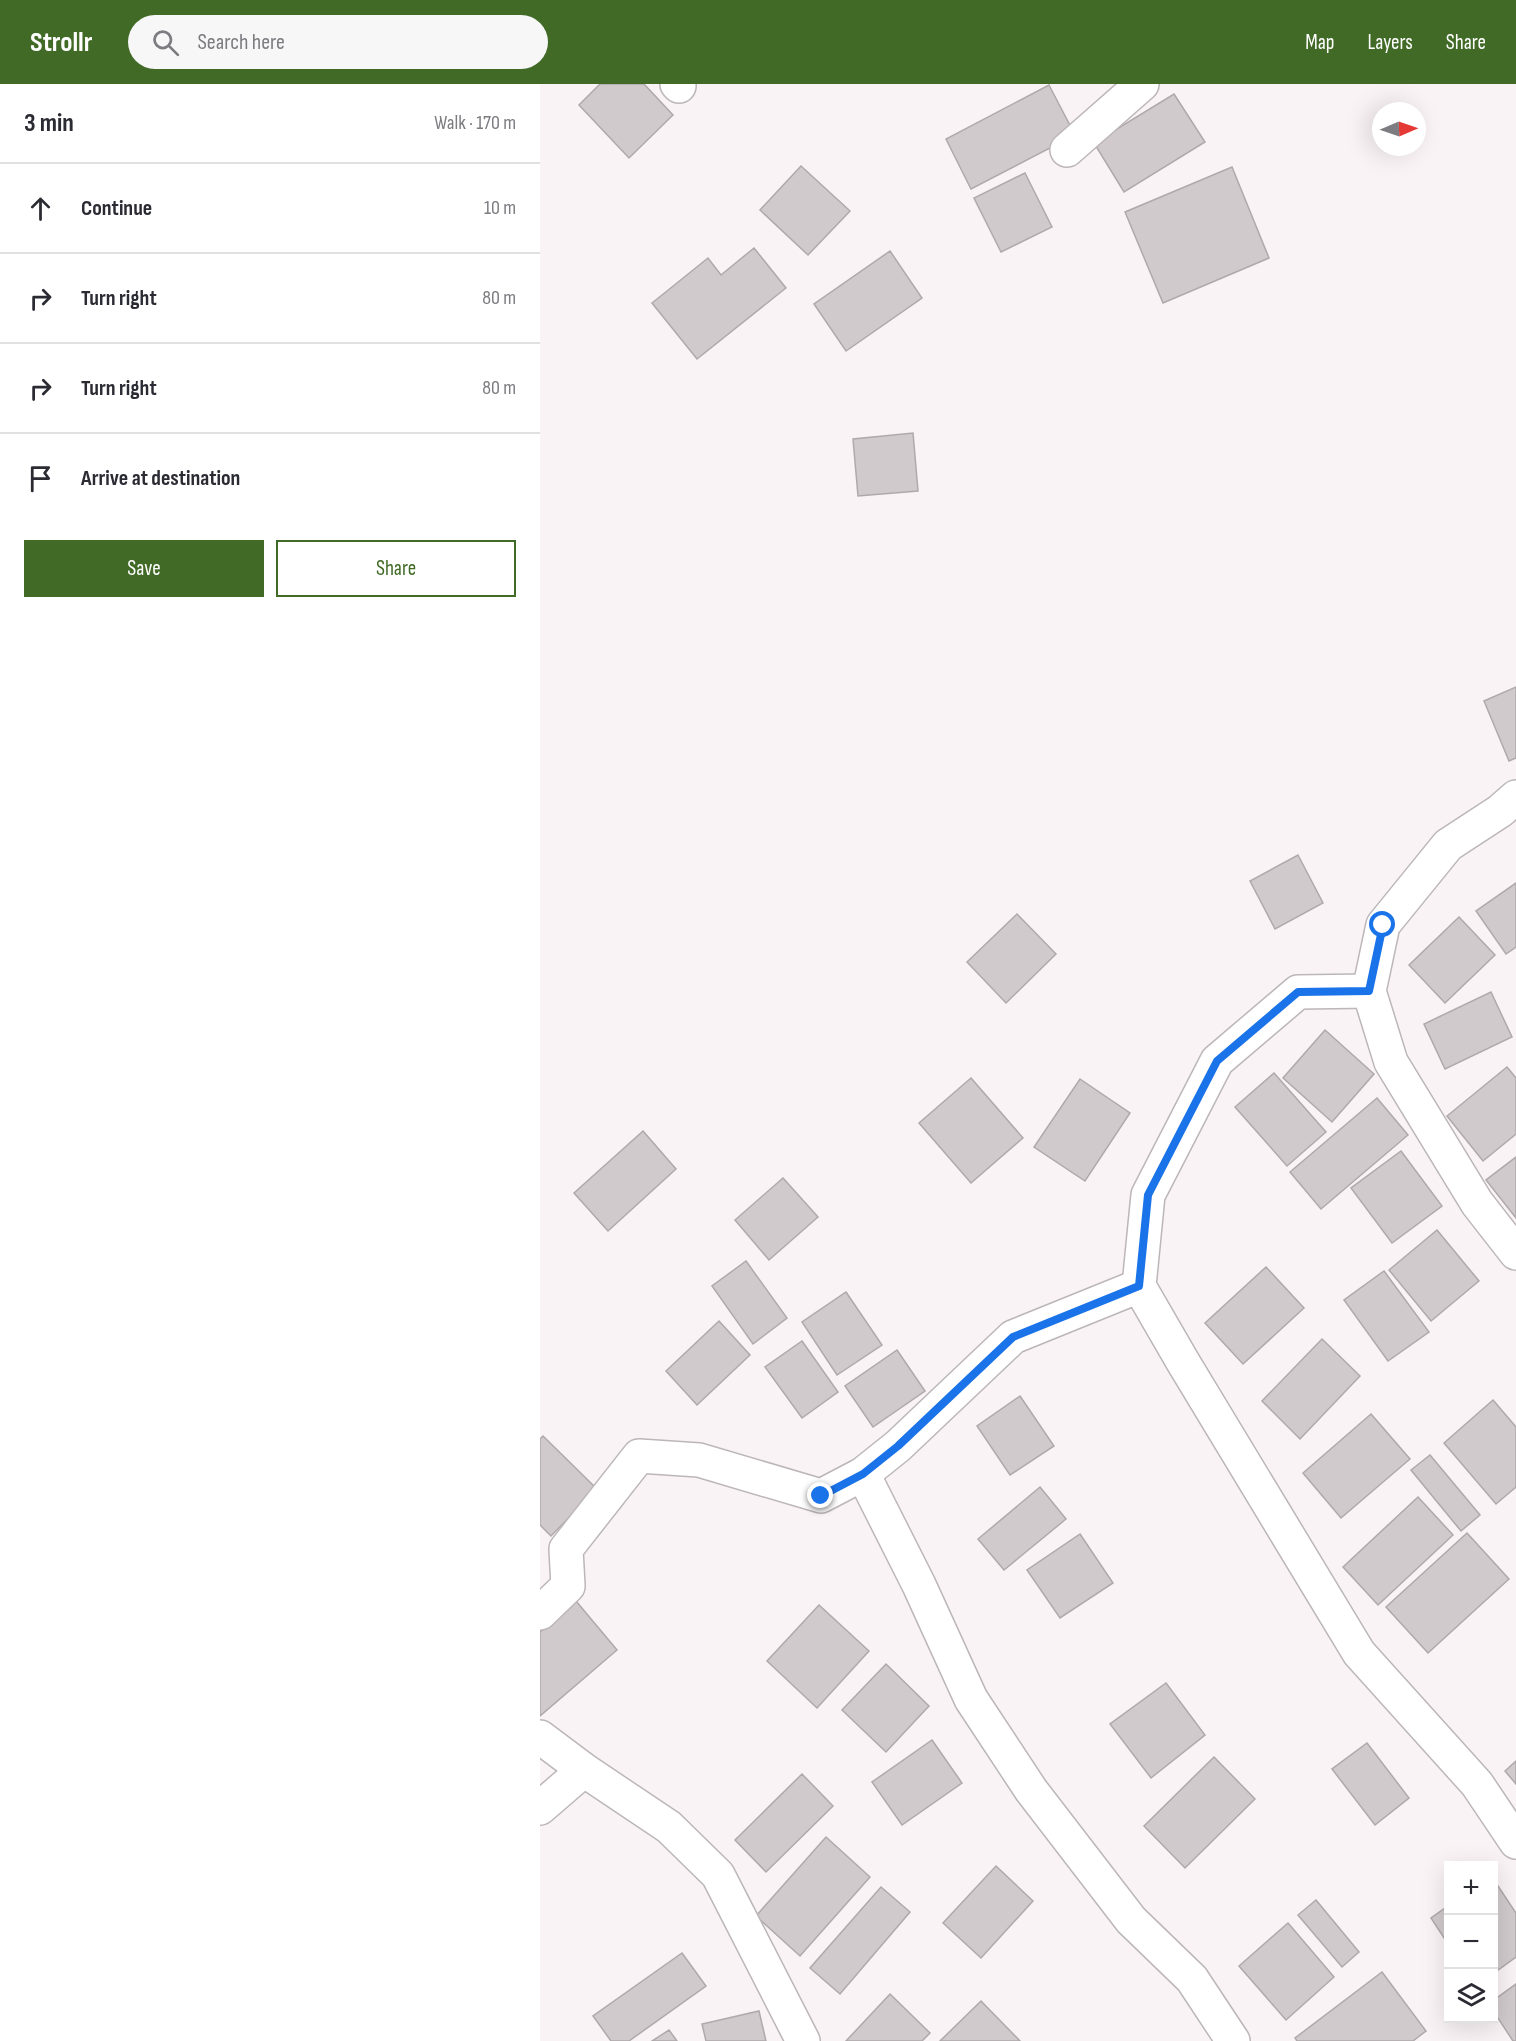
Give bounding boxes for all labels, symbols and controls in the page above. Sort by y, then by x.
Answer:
search box [128,15,548,69]
text: Strollr [30,26,92,59]
icon: search [149,26,182,59]
text: Search here [197,29,285,56]
text: Map [1305,30,1334,55]
text: Layers [1367,30,1413,55]
text: Share [1446,30,1486,55]
north arrow [1372,102,1426,156]
text: 3 min [24,108,74,139]
text: Walk · 170 m [434,111,516,135]
icon: ahead [24,192,57,225]
text: Continue [81,195,152,222]
text: 10 m [484,196,516,220]
icon: right [24,282,57,315]
text: Turn right [81,285,157,312]
text: 80 m [482,286,516,310]
icon: right [24,372,57,405]
text: Turn right [81,375,157,402]
text: 80 m [482,376,516,400]
icon: arrive [24,462,57,495]
text: Arrive at destination [81,465,240,492]
button: Save [24,540,264,597]
button: Share [276,540,516,597]
route start [1369,911,1395,937]
route end [807,1482,833,1508]
map controls [1444,1861,1498,2023]
button: + [1444,1861,1498,1915]
button: − [1444,1915,1498,1969]
button: layers [1444,1969,1498,2023]

